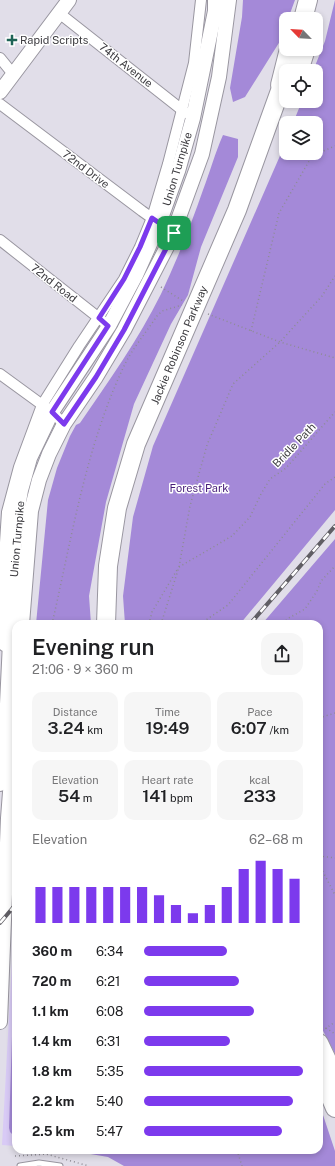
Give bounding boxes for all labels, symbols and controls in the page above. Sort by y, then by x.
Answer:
north arrow [279,12,323,56]
map controls [279,12,323,160]
place label: Rapid Scripts [20,34,89,46]
marker: Rapid Scripts [7,35,17,45]
street label: 74th Avenue [97,40,155,90]
button: locate [279,64,323,108]
button: layers [279,116,323,160]
street label: Union Turnpike [160,131,194,207]
street label: 72nd Drive [60,148,112,190]
pin [157,216,191,250]
icon: arrive [163,222,185,244]
street label: 72nd Road [29,261,79,305]
street label: Jackie Robinson Parkway [149,284,210,406]
street label: Bridle Path [270,421,318,469]
park label: Forest Park [170,482,228,494]
street label: Union Turnpike [8,500,26,578]
button: share [261,633,303,675]
text: Evening run [32,634,154,660]
text: 21:06 · 9 × 360 m [32,662,133,677]
text: Distance [53,706,97,718]
text: Time [155,706,180,718]
text: Pace [247,706,272,718]
text: 3.24 [47,718,85,738]
text: 19:49 [145,718,190,738]
text: 6:07 [231,718,267,738]
text: km [85,724,103,736]
text: /km [267,724,289,736]
text: Elevation [52,774,99,786]
text: Heart rate [141,774,193,786]
text: kcal [249,774,270,786]
text: 54 [58,786,80,806]
text: 141 [142,786,167,806]
text: 233 [244,786,276,806]
text: m [80,792,92,804]
text: bpm [167,792,193,804]
text: Elevation [32,832,87,847]
text: 62–68 m [249,832,303,847]
text: 360 m [32,944,72,959]
text: 6:34 [96,944,123,959]
text: 720 m [32,974,71,989]
text: 6:21 [96,974,120,989]
text: 1.1 km [32,1004,69,1019]
text: 6:08 [96,1004,123,1019]
text: 1.4 km [32,1034,72,1049]
text: 6:31 [96,1034,121,1049]
text: 1.8 km [32,1064,72,1079]
text: 5:35 [96,1064,124,1079]
text: 2.2 km [32,1094,74,1109]
text: 5:40 [96,1094,123,1109]
text: 2.5 km [32,1124,75,1139]
text: 5:47 [96,1124,123,1139]

